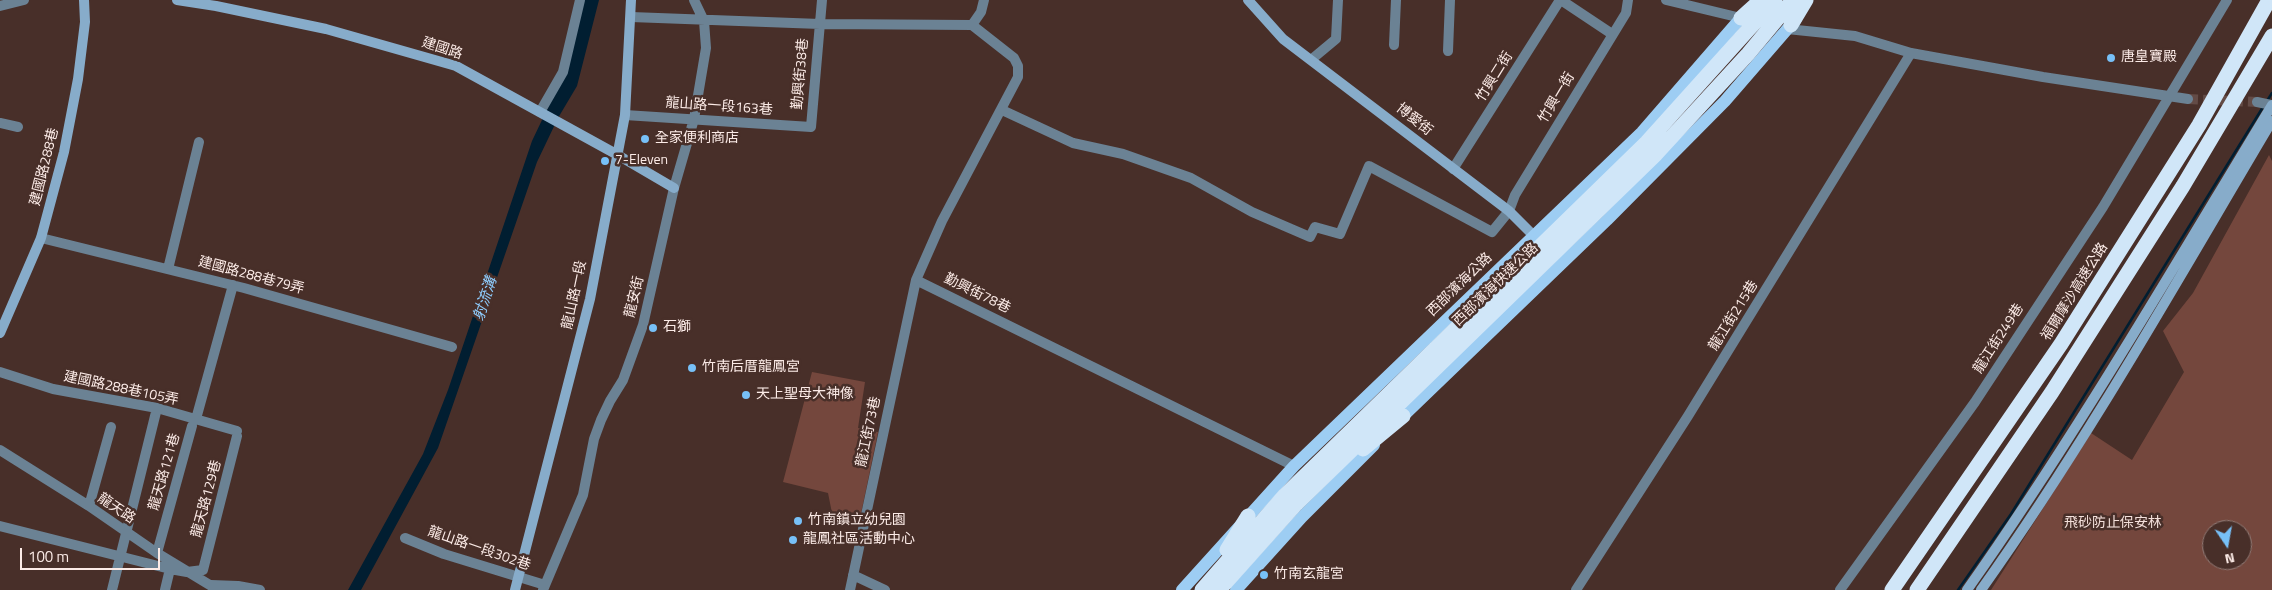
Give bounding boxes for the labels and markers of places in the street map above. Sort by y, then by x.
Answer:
place label: 唐皇寶殿 [2121,50,2177,66]
marker: 唐皇寶殿 [2105,52,2117,64]
place label: 全家便利商店 [655,131,739,147]
marker: 全家便利商店 [639,133,651,145]
place label: 7-Eleven [615,153,668,169]
marker: 7-Eleven [599,155,611,167]
place label: 石獅 [663,320,691,336]
marker: 石獅 [647,322,659,334]
place label: 竹南后厝龍鳳宮 [702,360,800,376]
marker: 竹南后厝龍鳳宮 [686,362,698,374]
place label: 天上聖母大神像 [756,387,854,403]
marker: 天上聖母大神像 [740,389,752,401]
place label: 竹南鎮立幼兒園 [808,513,906,529]
marker: 竹南鎮立幼兒園 [792,515,804,527]
place label: 龍鳳社區活動中心 [803,532,915,548]
marker: 龍鳳社區活動中心 [787,534,799,546]
place label: 竹南玄龍宮 [1274,567,1344,583]
marker: 竹南玄龍宮 [1258,569,1270,581]

